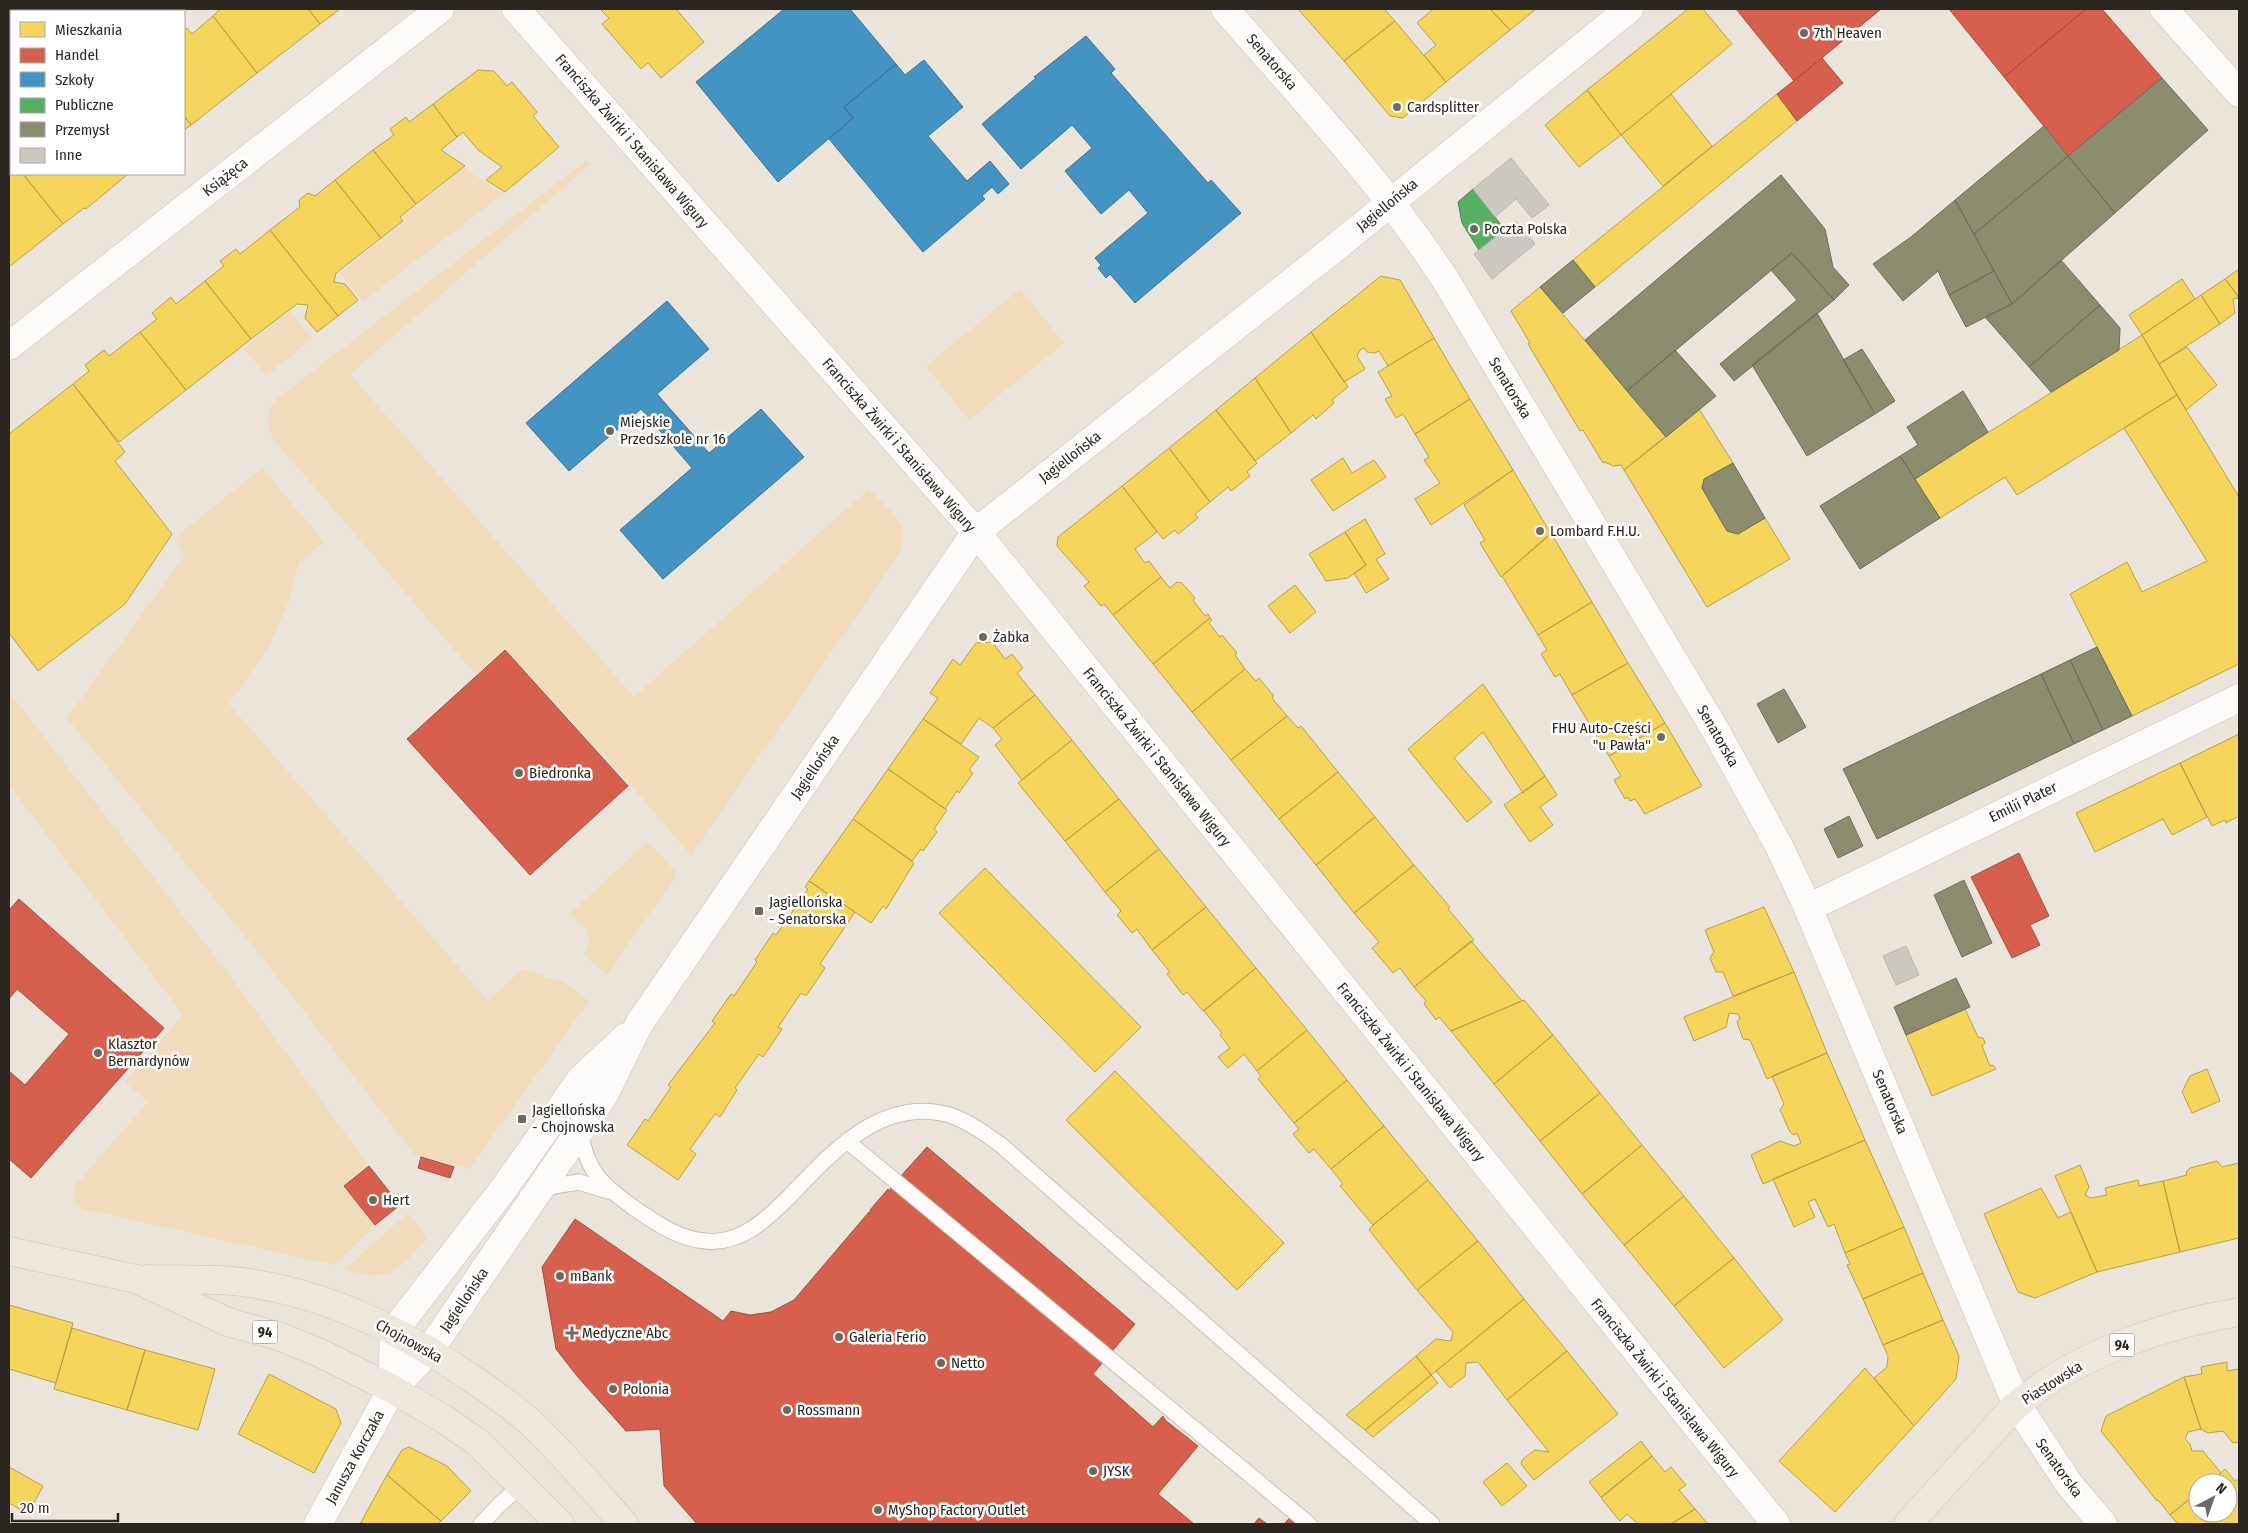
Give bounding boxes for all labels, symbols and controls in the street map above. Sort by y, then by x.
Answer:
legend [10,10,185,175]
text: Mieszkania [55,21,122,39]
place label: 7th Heaven [1814,24,1882,42]
marker: 7th Heaven [1798,27,1810,39]
street label: Senatorska [1243,30,1301,94]
text: Handel [55,46,99,64]
street label: Franciszka Żwirki i Stanisława Wigury [551,50,713,232]
text: Szkoły [55,71,94,89]
text: Publiczne [55,96,114,114]
place label: Cardsplitter [1407,98,1480,116]
marker: Cardsplitter [1391,101,1403,113]
text: Przemysł [55,121,110,139]
text: Inne [55,146,82,164]
street label: Książęca [199,154,251,200]
street label: Jagiellońska [1353,175,1421,235]
place label: Poczta Polska [1484,220,1567,238]
marker: Poczta Polska [1468,223,1480,235]
street label: Franciszka Żwirki i Stanisława Wigury [818,354,980,536]
street label: Senatorska [1485,354,1535,422]
place label: Miejskie Przedszkole nr 16 [620,413,726,448]
marker: Miejskie Przedszkole nr 16 [604,425,616,437]
street label: Jagiellońska [1035,427,1105,487]
place label: Lombard F.H.U. [1550,522,1640,540]
marker: Lombard F.H.U. [1534,525,1546,537]
place label: Żabka [993,628,1029,646]
marker: Żabka [977,631,989,643]
street label: Franciszka Żwirki i Stanisława Wigury [1079,664,1235,850]
street label: Senatorska [1693,702,1743,770]
place label: FHU Auto-Części "u Pawła" [1552,719,1651,754]
street label: Jagiellońska [787,731,843,803]
marker: FHU Auto-Części "u Pawła" [1655,731,1667,743]
place label: Biedronka [529,764,591,782]
marker: Biedronka [513,767,525,779]
street label: Emilii Plater [1986,777,2061,826]
place label: Jagiellońska - Senatorska [769,893,846,928]
marker: Jagiellońska - Senatorska [753,905,765,917]
street label: Franciszka Żwirki i Stanisława Wigury [1333,979,1489,1165]
place label: Klasztor Bernardynów [108,1035,189,1070]
marker: Klasztor Bernardynów [92,1047,104,1059]
street label: Senatorska [1868,1067,1912,1137]
place label: Jagiellońska - Chojnowska [532,1101,614,1136]
marker: Jagiellońska - Chojnowska [516,1113,528,1125]
place label: Hert [383,1191,410,1209]
marker: Hert [367,1194,379,1206]
street label: Jagiellońska [436,1264,492,1336]
place label: mBank [570,1267,612,1285]
marker: mBank [554,1270,566,1282]
street label: Franciszka Żwirki i Stanisława Wigury [1587,1295,1743,1481]
street label: Chojnowska [373,1315,445,1367]
road number: 94 [252,1320,278,1344]
place label: Medyczne Abc [582,1324,669,1342]
marker: Medyczne Abc [566,1327,578,1339]
place label: Galeria Ferio [849,1328,926,1346]
marker: Galeria Ferio [833,1331,845,1343]
road number: 94 [2110,1334,2134,1356]
place label: Netto [951,1354,985,1372]
marker: Netto [935,1357,947,1369]
street label: Piastowska [2018,1357,2086,1409]
place label: Polonia [623,1380,669,1398]
marker: Polonia [607,1383,619,1395]
place label: Rossmann [797,1401,860,1419]
marker: Rossmann [781,1404,793,1416]
street label: Janusza Korczaka [322,1407,388,1507]
street label: Senatorska [2032,1435,2086,1501]
place label: JYSK [1103,1462,1130,1480]
marker: JYSK [1087,1465,1099,1477]
north arrow [2188,1473,2238,1523]
text: N [2212,1479,2230,1498]
scale bar [12,1490,119,1522]
text: 20 m [20,1499,50,1517]
place label: MyShop Factory Outlet [888,1501,1026,1519]
marker: MyShop Factory Outlet [872,1504,884,1516]

